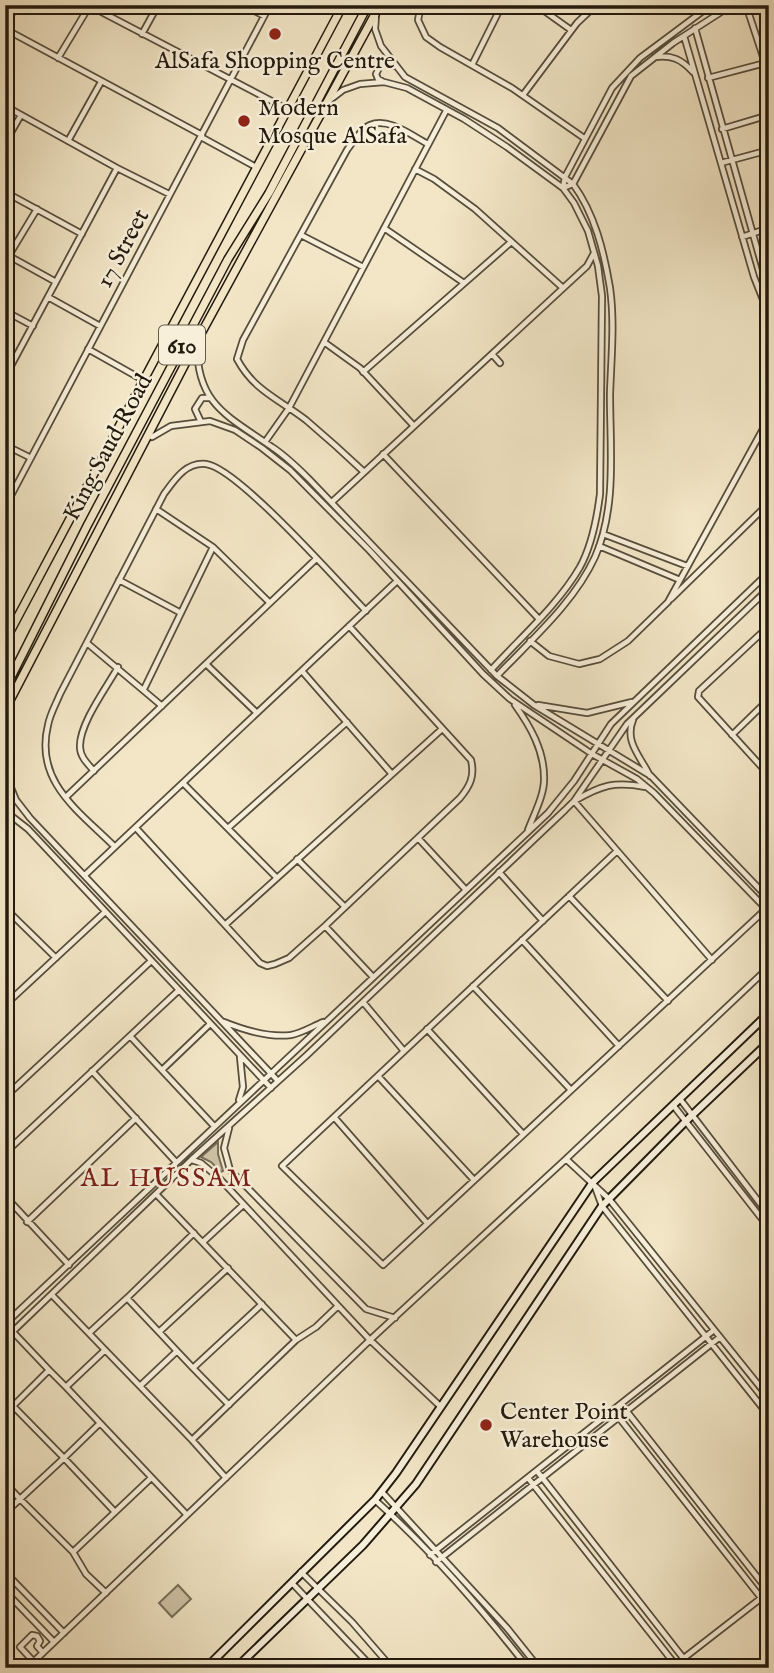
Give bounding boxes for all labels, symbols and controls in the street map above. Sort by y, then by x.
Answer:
marker: AlSafa Shopping Centre [267,26,283,42]
place label: AlSafa Shopping Centre [154,46,395,77]
place label: Modern Mosque AlSafa [258,93,407,152]
marker: Modern Mosque AlSafa [236,113,252,129]
street label: 17 Street [90,204,157,294]
road number: 610 [159,326,205,364]
street label: King Saud Road [57,369,160,527]
district label: AL HUSSAM [80,1162,253,1195]
place label: Center Point Warehouse [500,1397,628,1456]
marker: Center Point Warehouse [478,1417,494,1433]

